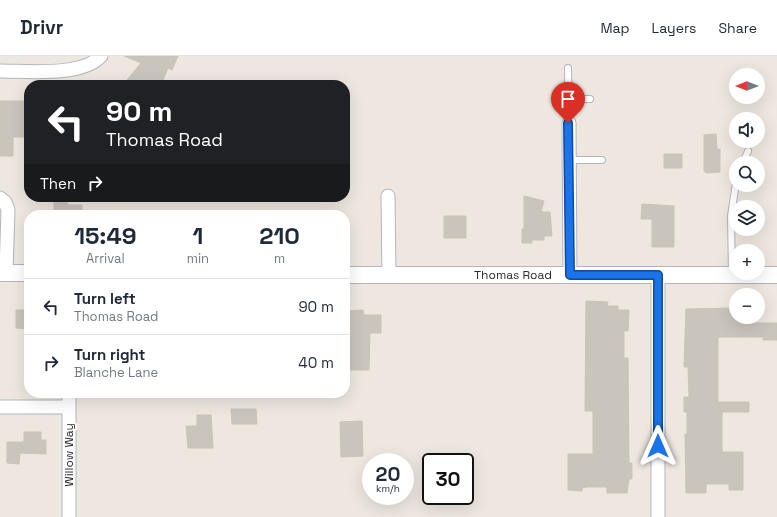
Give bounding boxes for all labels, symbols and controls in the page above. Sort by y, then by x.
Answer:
text: Drivr [20,15,63,40]
text: Map [600,19,630,37]
text: Layers [652,19,696,37]
text: Share [718,19,757,37]
north arrow [729,68,765,104]
map controls [729,68,765,324]
pin [551,82,585,123]
icon: arrive [557,88,579,110]
text: 90 m [106,93,172,129]
icon: left [40,96,92,148]
button: sound [729,112,765,148]
text: Thomas Road [106,128,223,151]
button: search [729,156,765,192]
icon: right [84,172,106,194]
text: Then [40,174,76,193]
button: layers [729,200,765,236]
text: 15:49 [74,220,137,251]
text: 1 [192,220,203,251]
text: 210 [259,220,300,251]
button: + [729,244,765,280]
text: Arrival [86,250,125,267]
text: min [187,250,209,267]
text: m [274,250,285,267]
street label: Thomas Road [474,267,552,283]
button: − [729,288,765,324]
text: Turn left [74,289,136,308]
icon: left [40,296,62,318]
text: 90 m [298,297,334,316]
text: Thomas Road [74,308,158,325]
text: Turn right [74,345,145,364]
icon: right [40,352,62,374]
text: 40 m [298,353,334,372]
text: Blanche Lane [74,364,158,381]
street label: Willow Way [61,423,77,487]
position arrow [637,425,679,467]
speed limit sign: 30 [422,453,474,505]
text: 20 [376,461,400,487]
text: km/h [376,482,400,495]

